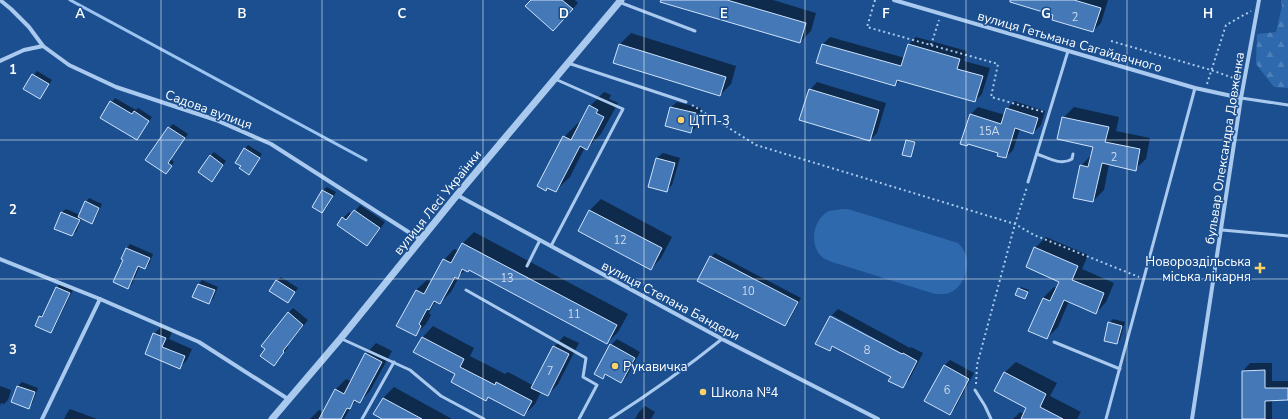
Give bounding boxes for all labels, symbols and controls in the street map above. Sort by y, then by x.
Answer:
text: A [75,5,85,23]
text: B [238,5,247,23]
text: C [398,5,407,23]
text: D [559,5,569,23]
text: E [720,5,728,23]
text: F [882,5,890,23]
text: G [1041,5,1051,23]
text: H [1203,5,1213,23]
street label: вулиця Гетьмана Сагайдачного [975,7,1164,77]
house number: 2 [1072,10,1078,25]
street label: бульвар Олександра Довженка [1201,51,1249,246]
text: 1 [9,61,17,79]
street label: Садова вулиця [163,86,255,134]
place label: ЦТП-3 [689,112,730,130]
marker: ЦТП-3 [676,115,686,125]
house number: 15А [978,124,1000,139]
street label: вулиця Лесі Українки [390,146,486,259]
house number: 2 [1111,150,1117,165]
text: 2 [9,201,17,219]
house number: 12 [613,233,627,248]
place label: Новороздільська міська лікарня [1145,253,1251,286]
street label: вулиця Степана Бандери [598,257,743,345]
marker: Новороздільська міська лікарня [1254,262,1266,274]
house number: 13 [500,271,514,286]
house number: 10 [741,284,755,299]
house number: 11 [567,307,581,322]
text: 3 [9,341,17,359]
house number: 8 [864,343,871,358]
place label: Рукавичка [623,358,688,376]
marker: Рукавичка [610,361,620,371]
house number: 7 [547,364,553,379]
house number: 6 [944,383,951,398]
place label: Школа №4 [711,384,779,402]
marker: Школа №4 [698,387,708,397]

